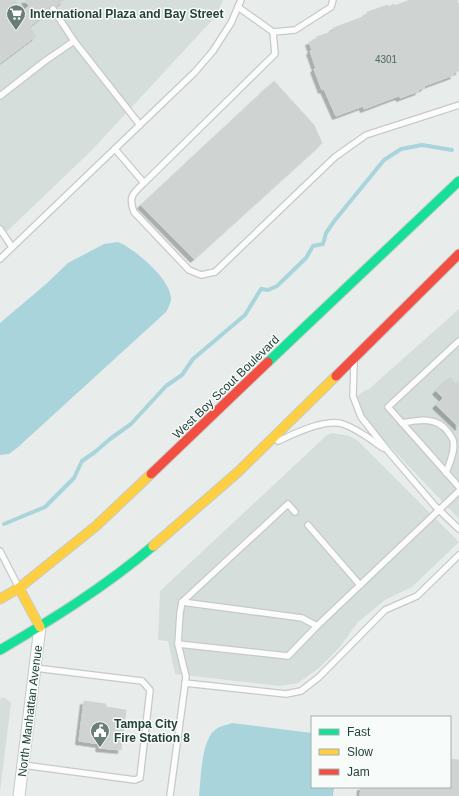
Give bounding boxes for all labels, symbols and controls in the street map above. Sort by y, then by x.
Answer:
supermarket icon: International Plaza and Bay Street [5,3,27,31]
place label: International Plaza and Bay Street [30,7,223,21]
house number: 4301 [375,54,398,65]
street label: West Boy Scout Boulevard [170,332,282,442]
street label: North Manhattan Avenue [15,644,45,778]
legend [311,716,451,788]
place label: Tampa City Fire Station 8 [114,717,190,745]
public building icon: Tampa City Fire Station 8 [89,720,111,748]
text: Fast [347,725,371,739]
text: Slow [347,745,373,759]
text: Jam [347,765,370,779]

